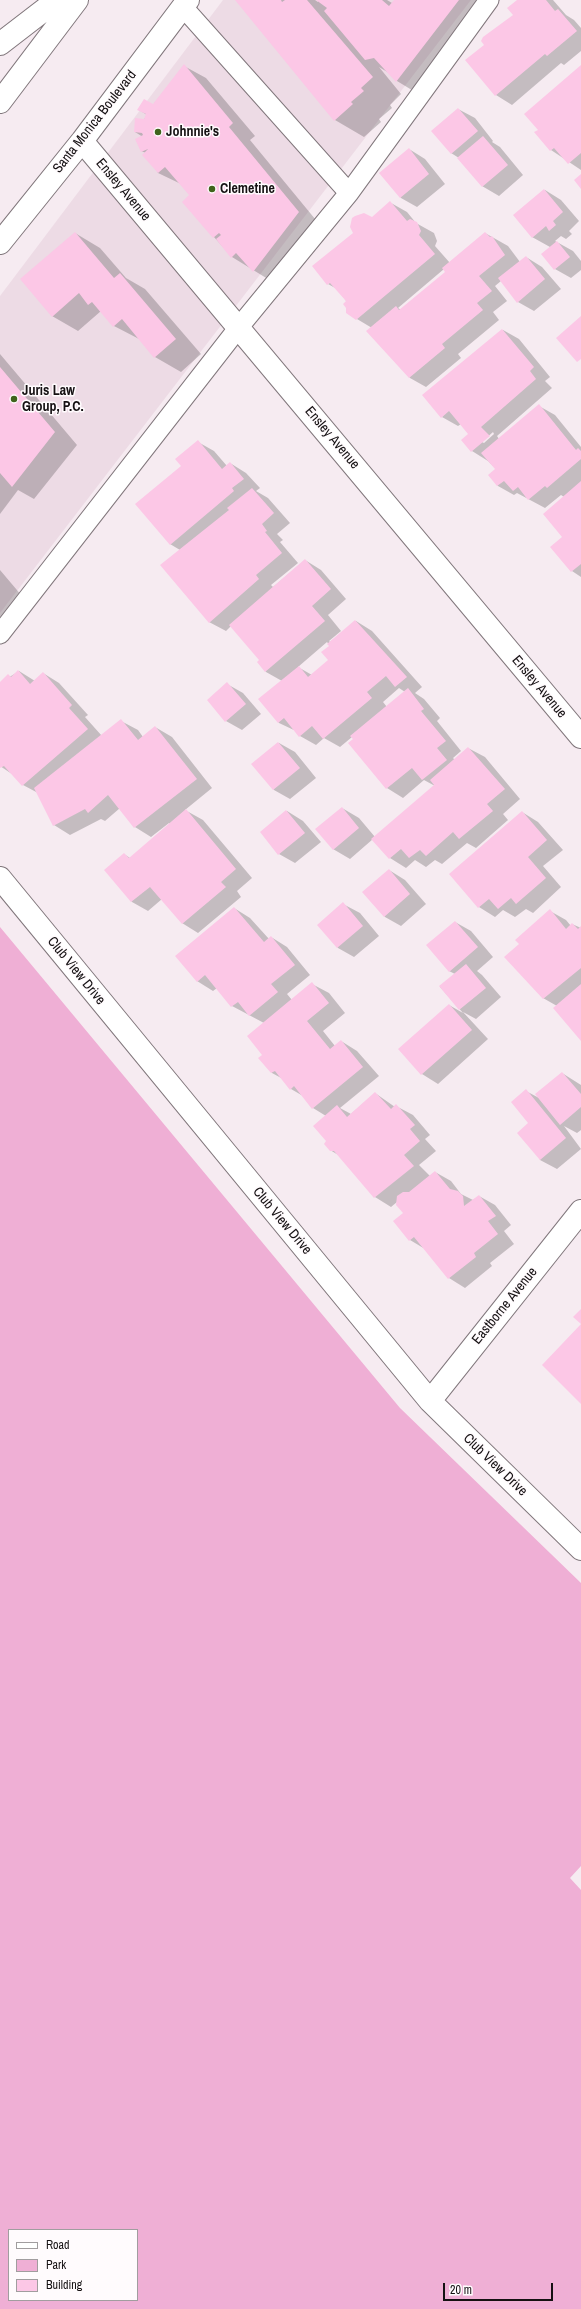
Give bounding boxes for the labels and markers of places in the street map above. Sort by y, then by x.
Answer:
place label: Johnnie's [166,124,219,140]
marker: Johnnie's [153,127,163,137]
place label: Clemetine [220,181,275,197]
marker: Clemetine [207,184,217,194]
place label: Juris Law Group, P.C. [22,383,84,416]
marker: Juris Law Group, P.C. [9,394,19,404]

